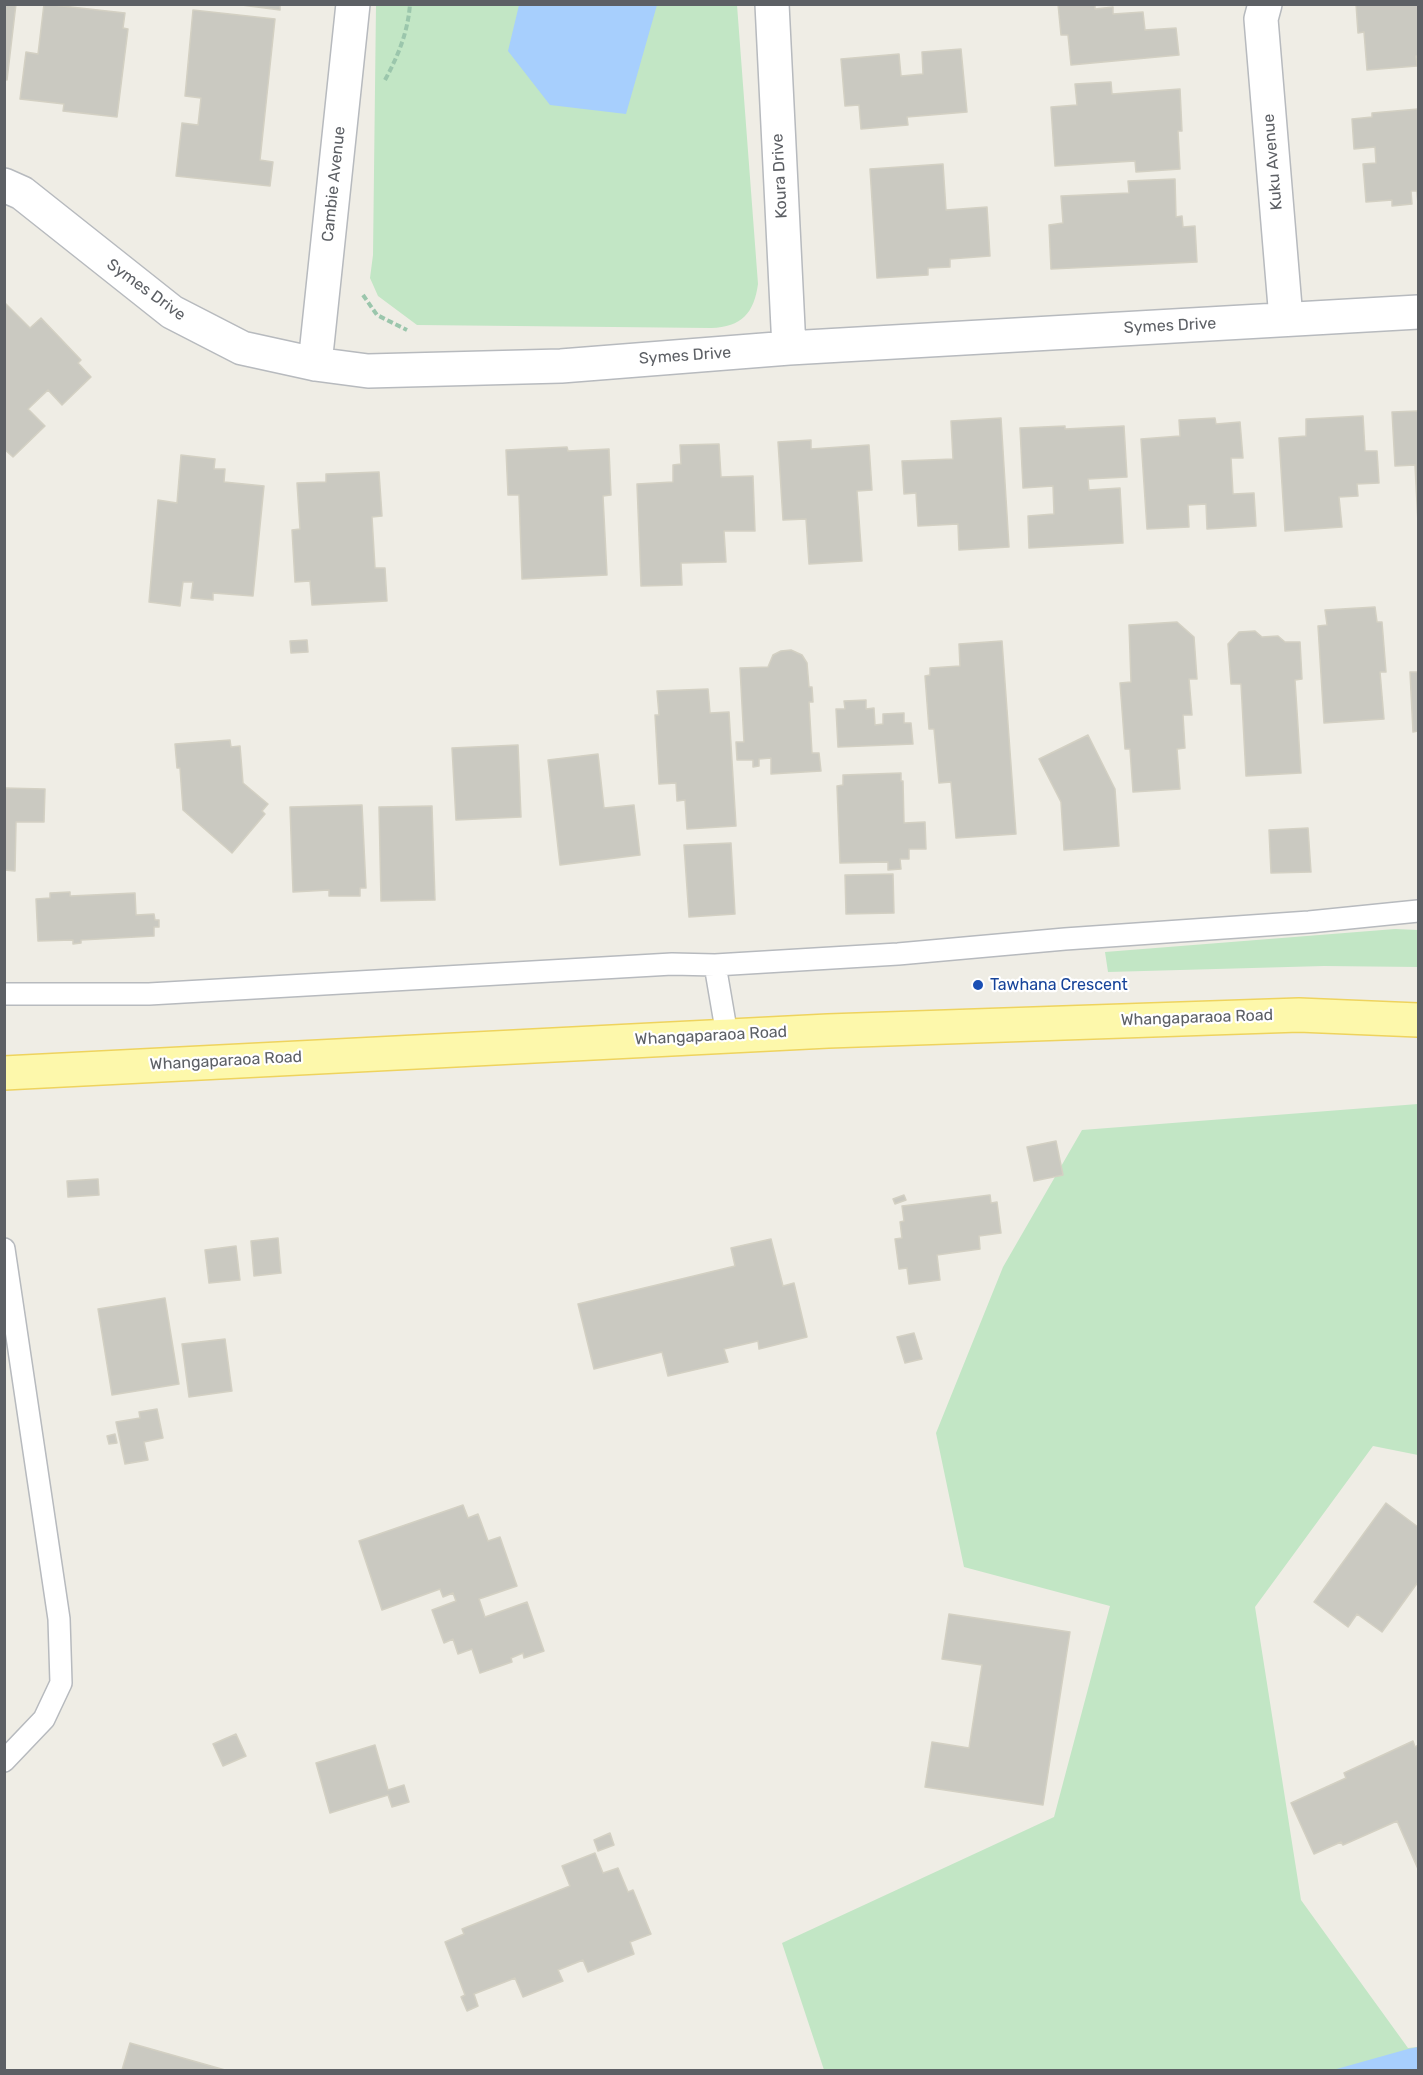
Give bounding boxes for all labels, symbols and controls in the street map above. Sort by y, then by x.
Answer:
street label: Kuku Avenue [1259,113,1287,211]
street label: Cambie Avenue [318,125,350,243]
street label: Koura Drive [768,133,792,219]
street label: Symes Drive [103,255,189,325]
street label: Symes Drive [1123,314,1217,338]
street label: Symes Drive [638,343,732,369]
place label: Tawhana Crescent [990,975,1128,995]
marker: Tawhana Crescent [971,978,985,992]
street label: Whangaparaoa Road [1120,1006,1274,1030]
street label: Whangaparaoa Road [634,1022,788,1050]
street label: Whangaparaoa Road [149,1047,303,1075]

